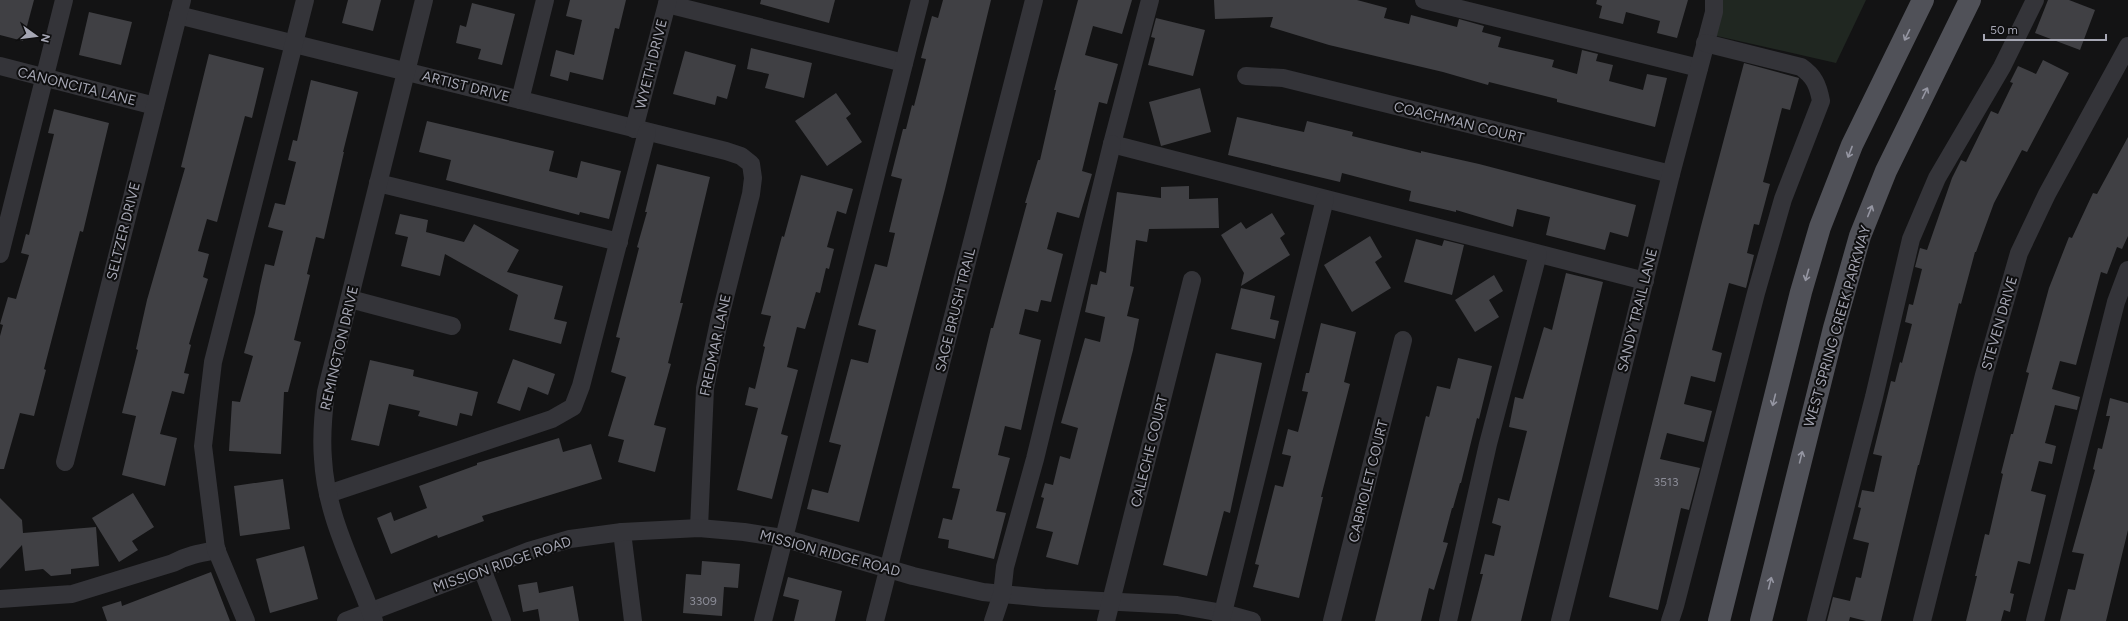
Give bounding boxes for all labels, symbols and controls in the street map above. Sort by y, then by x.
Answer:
north arrow [16,16,56,56]
scale bar [1984,16,2106,42]
street label: WYETH DRIVE [632,17,671,111]
text: 50 m [1990,23,2018,37]
one-way arrow [1903,29,1910,41]
text: N [38,33,53,44]
street label: CANONCITA LANE [16,64,138,109]
street label: ARTIST DRIVE [420,67,511,106]
one-way arrow [1922,87,1929,99]
street label: COACHMAN COURT [1392,98,1526,147]
one-way arrow [1845,146,1853,158]
street label: SELTZER DRIVE [103,180,144,282]
one-way arrow [1867,205,1875,217]
street label: WEST SPRING CREEK PARKWAY [1801,223,1875,429]
street label: SAGE BRUSH TRAIL [932,246,979,374]
street label: SANDY TRAIL LANE [1614,247,1661,374]
one-way arrow [1802,268,1810,281]
street label: STEVEN DRIVE [1978,274,2021,372]
street label: REMINGTON DRIVE [317,284,362,412]
street label: FREDMAR LANE [696,293,735,398]
street label: CALECHE COURT [1127,393,1172,509]
one-way arrow [1770,394,1778,407]
street label: CABRIOLET COURT [1345,418,1392,544]
one-way arrow [1798,451,1806,464]
house number: 3513 [1654,475,1678,489]
street label: MISSION RIDGE ROAD [758,526,902,580]
street label: MISSION RIDGE ROAD [431,533,574,596]
one-way arrow [1767,577,1774,590]
house number: 3309 [689,594,717,608]

